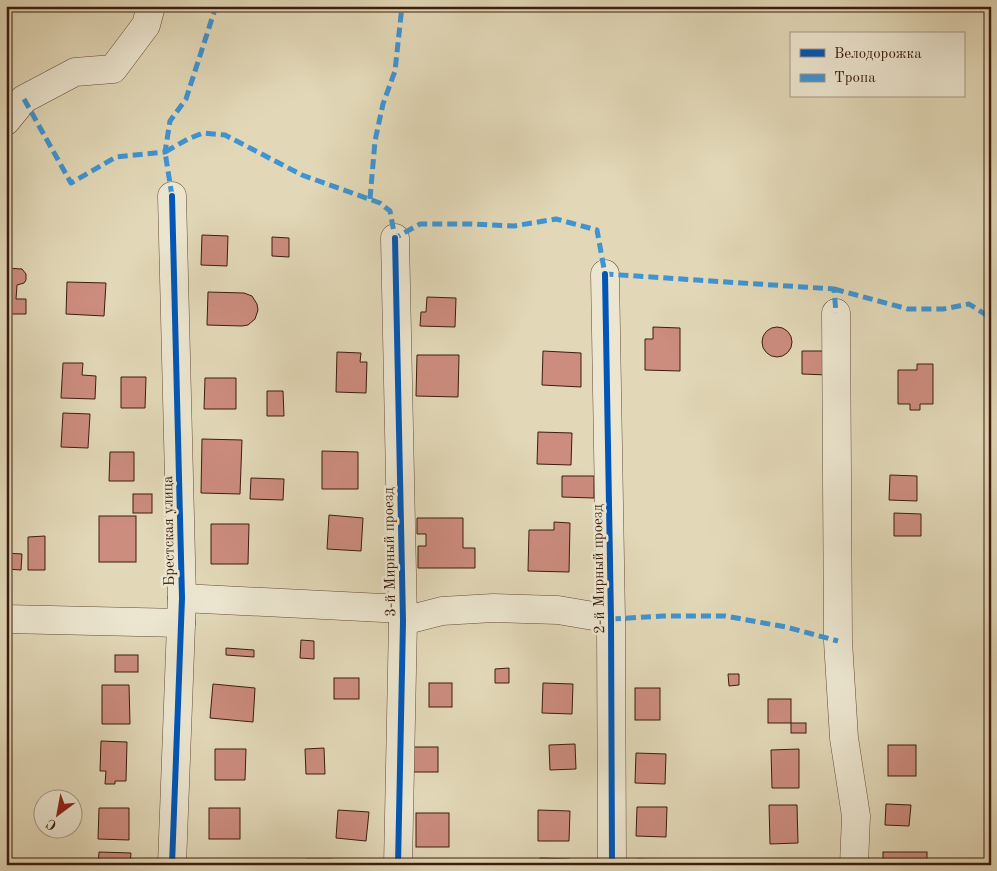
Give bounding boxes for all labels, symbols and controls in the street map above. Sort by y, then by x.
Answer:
legend [790,32,964,98]
text: Велодорожка [834,47,922,62]
text: Тропа [834,71,876,86]
street label: Брестская улица [161,475,178,586]
street label: 3-й Мирный проезд [382,486,399,617]
street label: 2-й Мирный проезд [591,503,608,634]
north arrow [32,788,82,838]
text: С [44,816,59,833]

